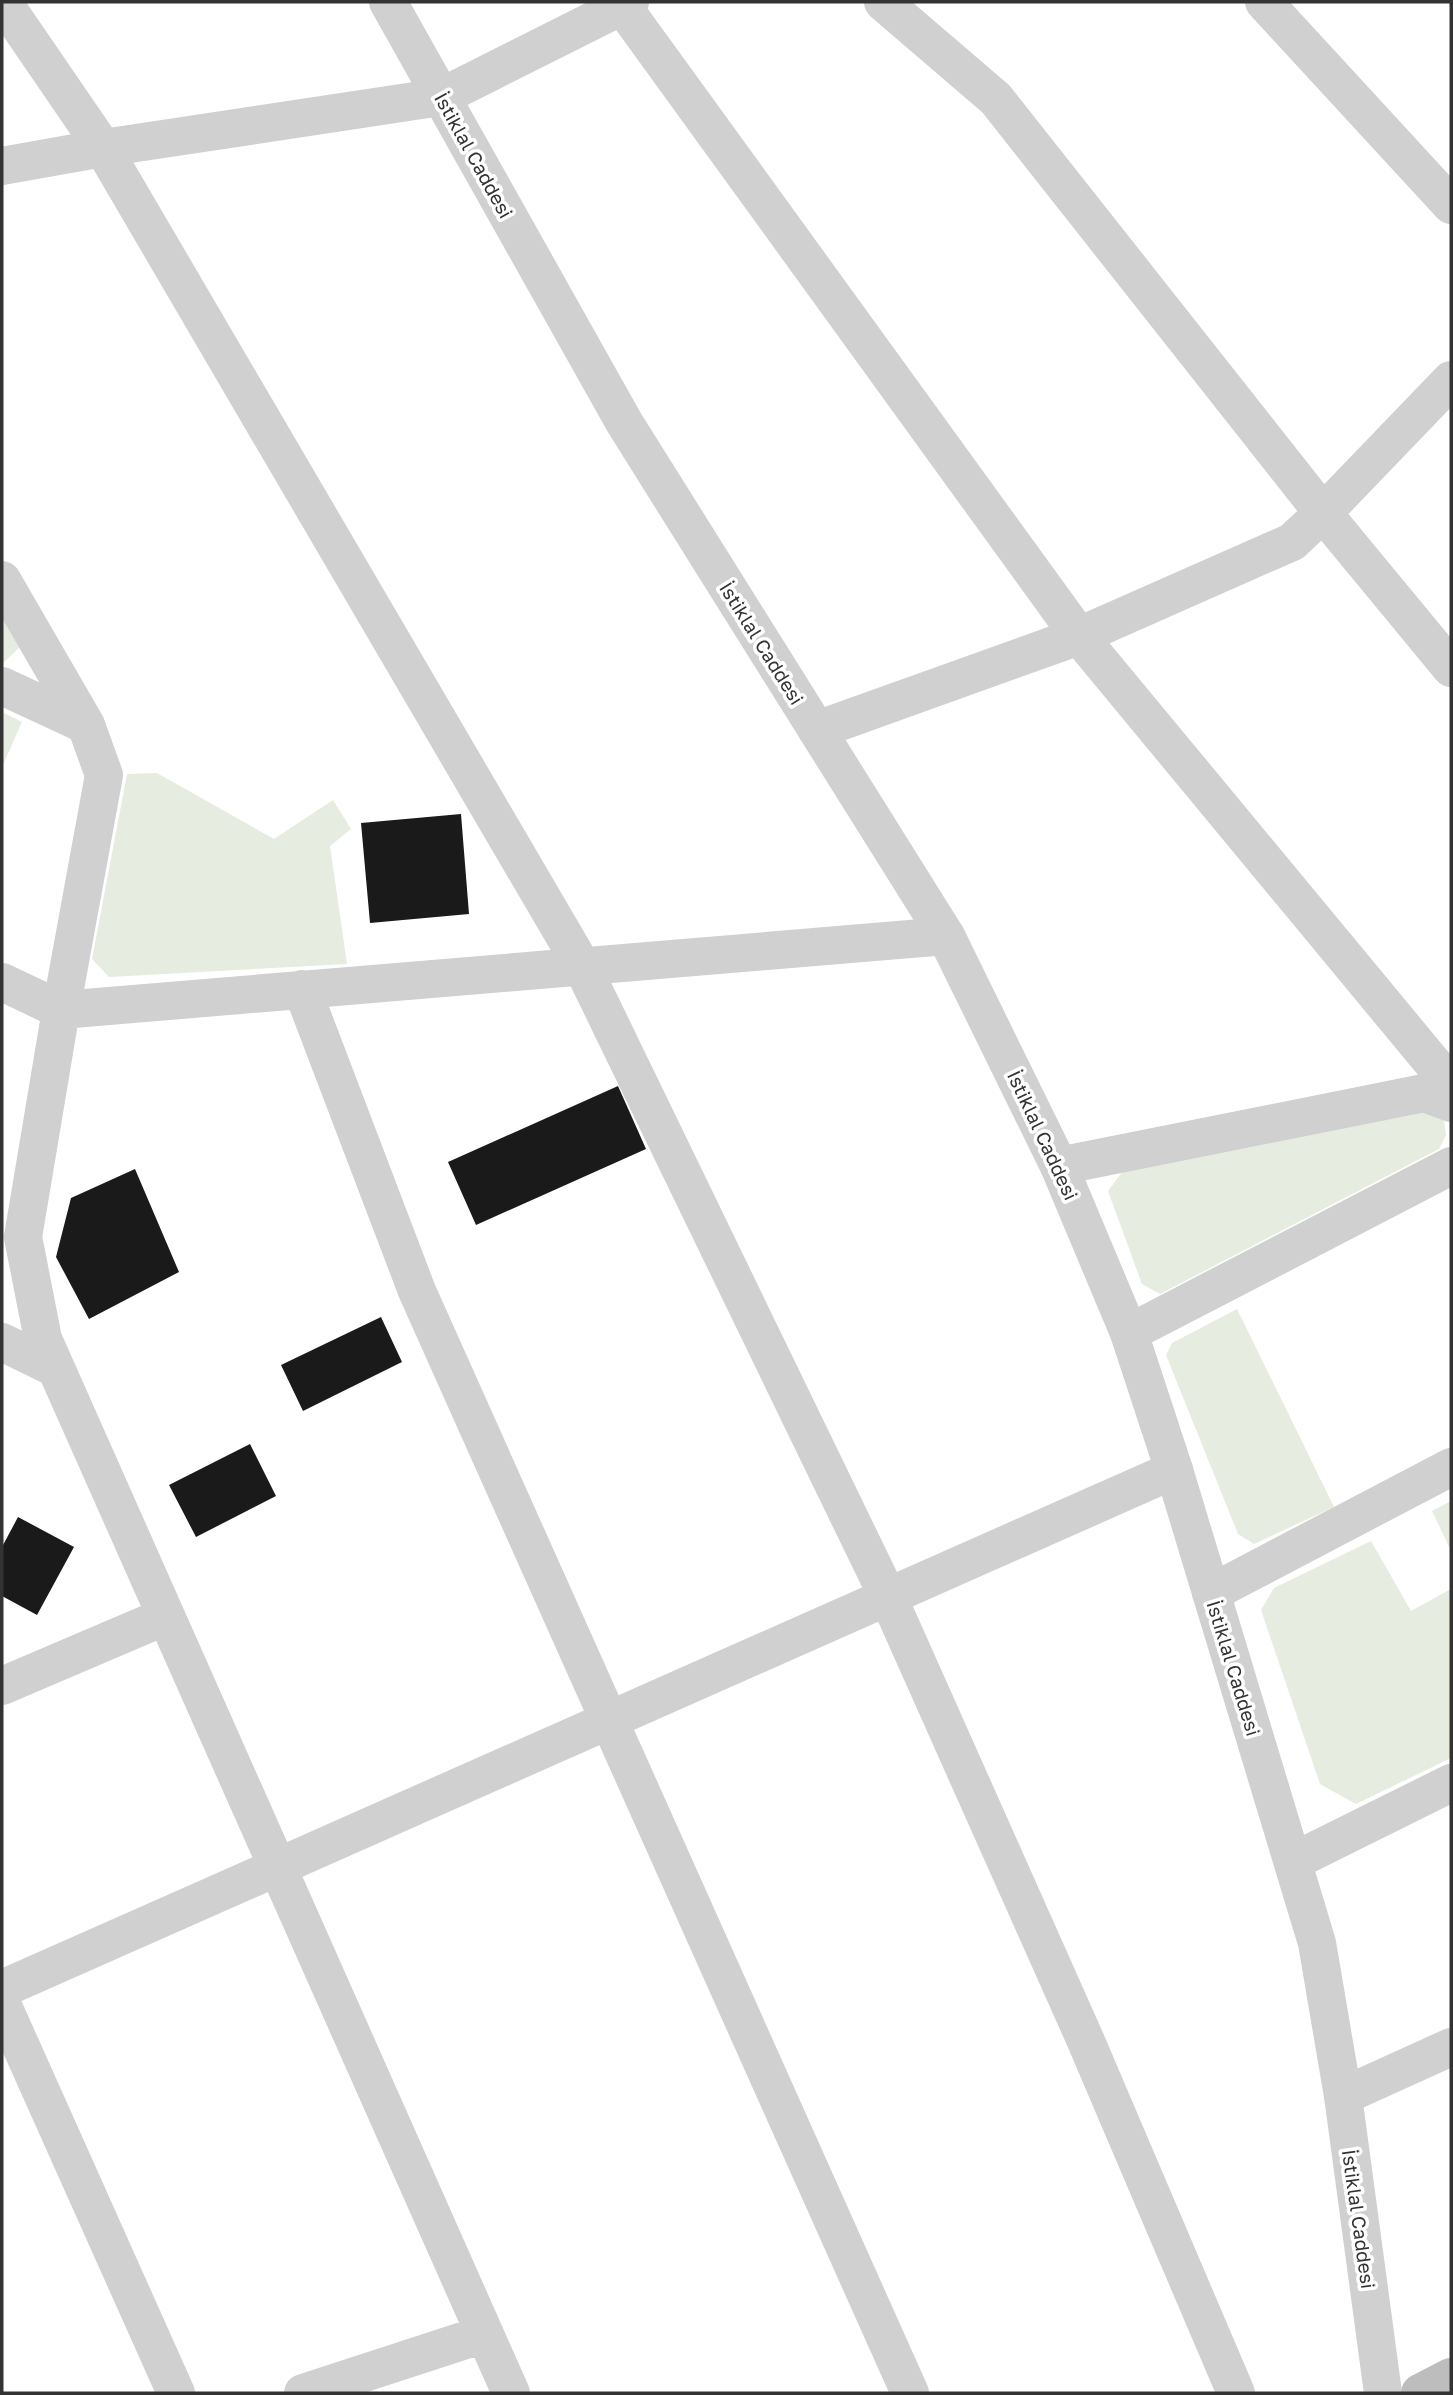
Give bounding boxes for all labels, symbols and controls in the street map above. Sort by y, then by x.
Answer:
street label: İstiklal Caddesi [430,88,518,222]
street label: İstiklal Caddesi [715,577,809,709]
street label: İstiklal Caddesi [1003,1067,1083,1203]
street label: İstiklal Caddesi [1202,1598,1266,1738]
street label: İstiklal Caddesi [1338,2148,1380,2290]

